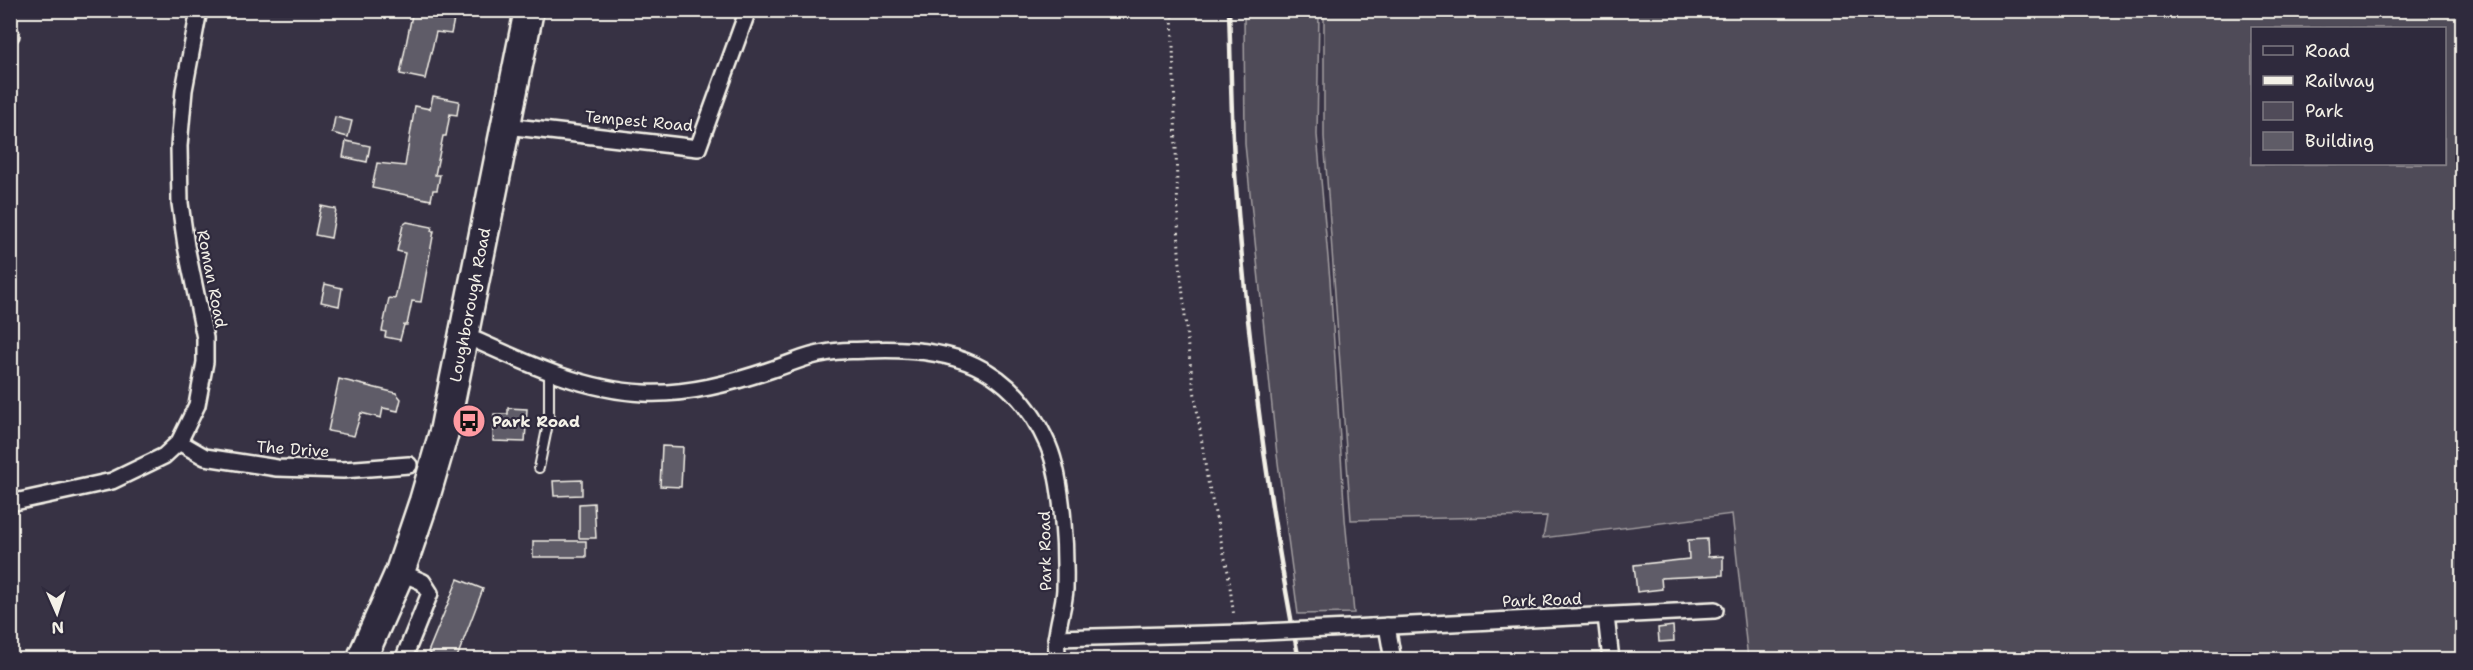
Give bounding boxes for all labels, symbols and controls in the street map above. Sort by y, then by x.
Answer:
legend [2251,27,2446,165]
text: Road [2305,39,2350,63]
text: Railway [2305,69,2375,93]
text: Park [2305,99,2344,123]
street label: Tempest Road [584,106,694,136]
text: Building [2305,129,2374,153]
street label: Loughborough Road [445,226,495,384]
street label: Roman Road [192,228,232,330]
bus stop icon: Park Road [451,403,487,439]
place label: Park Road [492,411,580,432]
street label: The Drive [256,436,330,462]
street label: Park Road [1034,511,1056,591]
north arrow [27,583,87,643]
street label: Park Road [1502,588,1582,612]
text: N [51,617,65,638]

